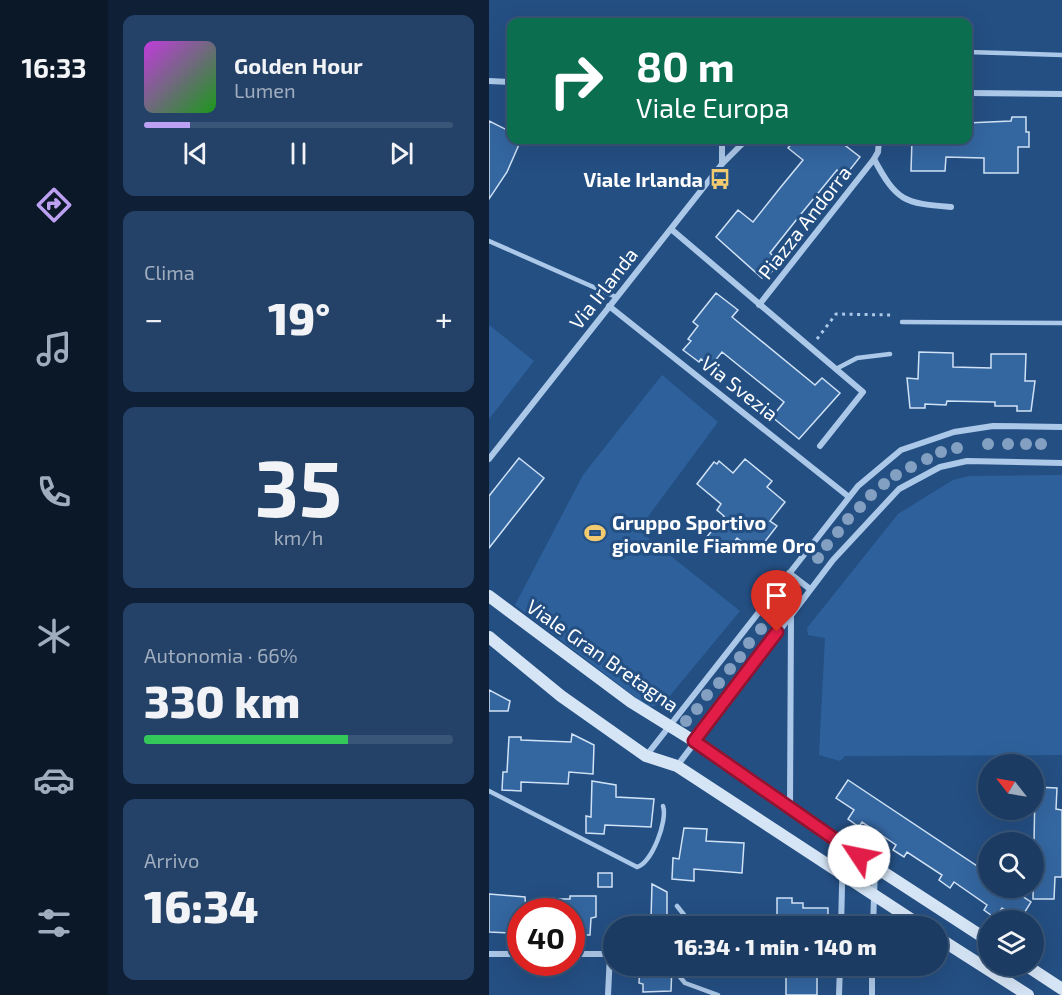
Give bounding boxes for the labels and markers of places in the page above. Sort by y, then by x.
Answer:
place label: Viale Irlanda [583,167,703,191]
bus stop icon: Viale Irlanda [708,167,732,191]
place label: Gruppo Sportivo giovanile Fiamme Oro [612,510,816,557]
sports icon: Gruppo Sportivo giovanile Fiamme Oro [583,521,607,545]
pin [751,570,802,632]

